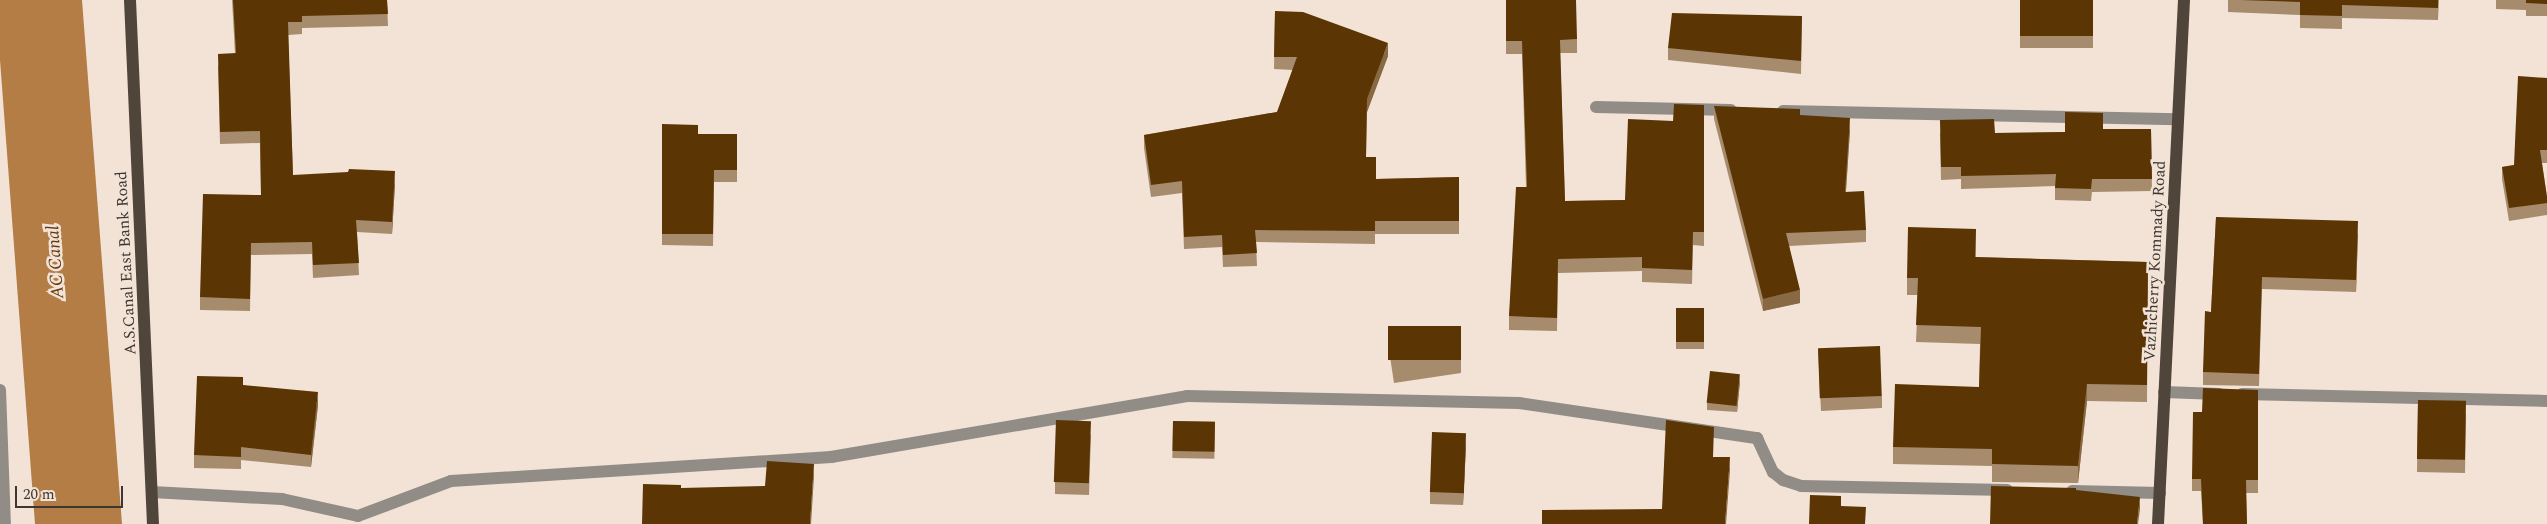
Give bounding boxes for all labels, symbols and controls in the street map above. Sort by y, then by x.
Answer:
street label: Vazhicherry Kommady Road [2140,160,2170,362]
street label: A.S.Canal East Bank Road [112,170,140,356]
water label: AC Canal [43,225,69,299]
scale bar [18,476,125,508]
text: 20 m [23,483,55,506]

